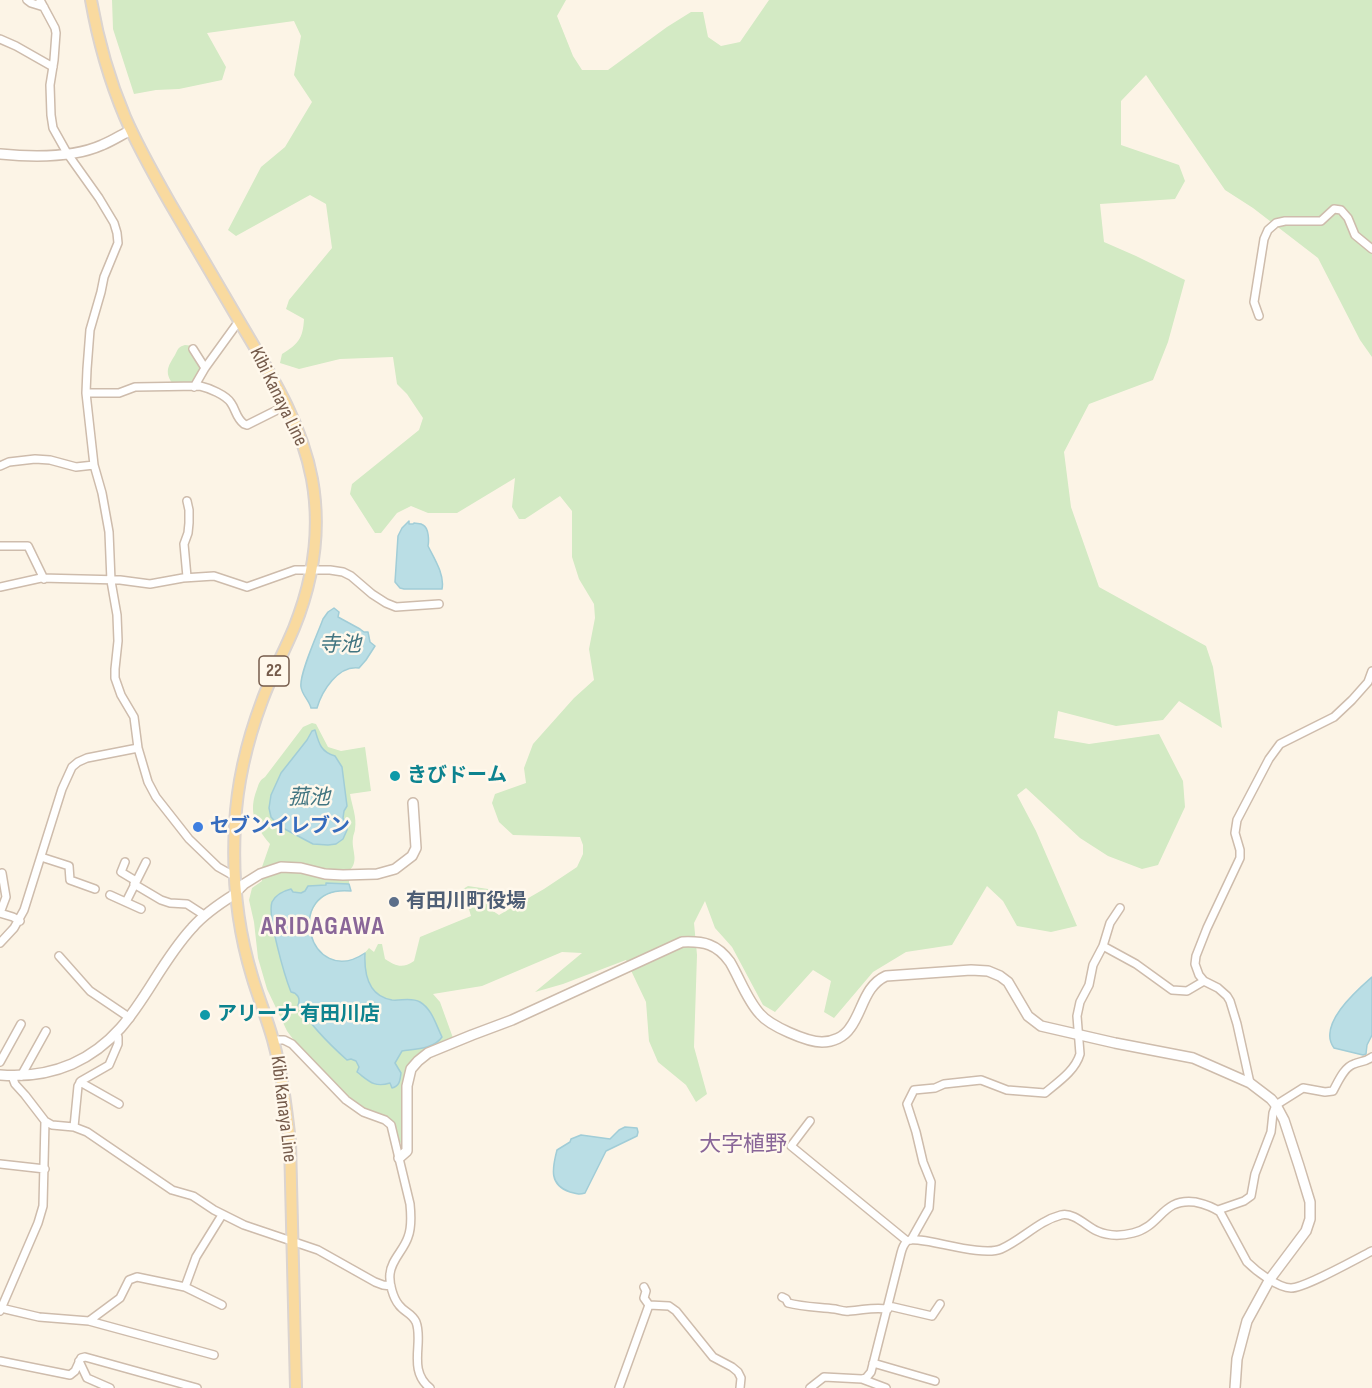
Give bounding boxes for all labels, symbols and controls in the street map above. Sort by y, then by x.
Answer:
street label: Kibi Kanaya Line [244,344,312,450]
water label: 寺池 [319,633,361,659]
road number: 22 [259,656,289,686]
place label: きびドーム [407,764,507,788]
marker: きびドーム [388,769,402,783]
water label: 菰池 [288,786,330,812]
place label: セブンイレブン [210,815,350,839]
marker: セブンイレブン [191,820,205,834]
place label: 有田川町役場 [406,890,526,914]
marker: 有田川町役場 [387,895,401,909]
district label: ARIDAGAWA [261,911,385,943]
place label: アリーナ 有田川店 [217,1003,380,1027]
marker: アリーナ 有田川店 [198,1008,212,1022]
street label: Kibi Kanaya Line [265,1055,301,1163]
district label: 大字植野 [699,1132,787,1158]

